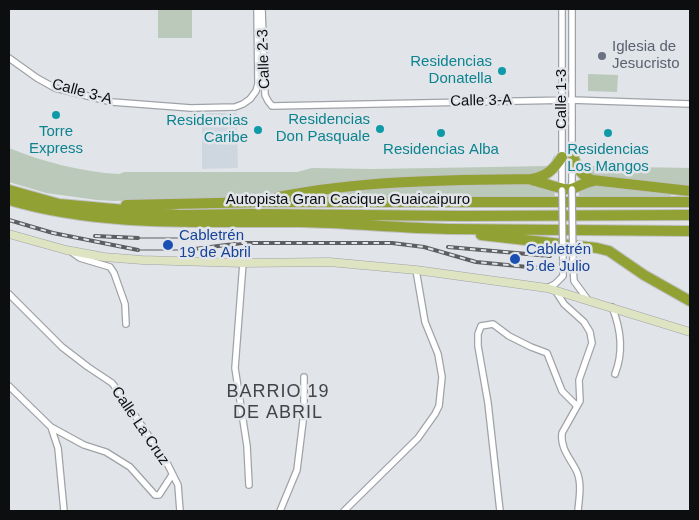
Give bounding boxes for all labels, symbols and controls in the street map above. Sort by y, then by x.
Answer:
street label: Calle 2-3 [254,29,274,89]
place label: Iglesia de Jesucristo [612,38,680,73]
marker: Iglesia de Jesucristo [596,50,608,62]
place label: Residencias Donatella [410,53,492,88]
marker: Residencias Donatella [496,65,508,77]
street label: Calle 1-3 [553,69,571,129]
street label: Calle 3-A [50,75,114,109]
street label: Calle 3-A [450,91,512,111]
marker: Torre Express [50,109,62,121]
place label: Residencias Don Pasquale [276,111,370,146]
place label: Residencias Caribe [166,112,248,147]
place label: Torre Express [29,123,83,158]
marker: Residencias Don Pasquale [374,123,386,135]
marker: Residencias Caribe [252,124,264,136]
marker: Residencias Alba [435,127,447,139]
marker: Residencias Los Mangos [602,127,614,139]
place label: Residencias Alba [383,141,499,159]
place label: Residencias Los Mangos [567,141,649,176]
street label: Autopista Gran Cacique Guaicaipuro [226,191,470,209]
place label: Cabletrén 19 de Abril [179,227,251,262]
marker: Cabletrén 19 de Abril [161,238,175,252]
place label: Cabletrén 5 de Julio [526,241,591,276]
marker: Cabletrén 5 de Julio [508,252,522,266]
district label: BARRIO 19 DE ABRIL [225,381,331,424]
street label: Calle La Cruz [107,383,173,469]

